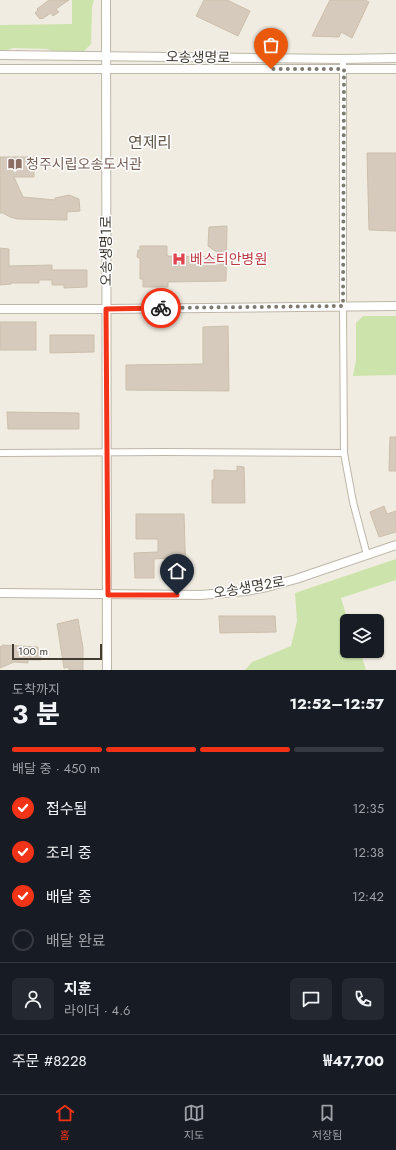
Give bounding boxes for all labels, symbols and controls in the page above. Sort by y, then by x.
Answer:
pin [254,28,288,69]
icon: bag [260,34,282,56]
street label: 오송생명로 [166,46,230,68]
district label: 연제리 [128,131,172,154]
place label: 청주시립오송도서관 [26,154,142,174]
library icon: 청주시립오송도서관 [7,156,23,172]
street label: 오송생명1로 [96,216,116,286]
place label: 베스티안병원 [190,249,267,269]
hospital icon: 베스티안병원 [171,251,187,267]
courier [141,288,181,328]
icon: bike [150,297,172,319]
pin [160,554,194,595]
icon: home [166,560,188,582]
street label: 오송생명2로 [212,571,286,603]
map controls [340,614,384,658]
button: layers [340,614,384,658]
scale bar [12,642,102,661]
text: 100 m [18,643,48,659]
text: 도착까지 [12,680,60,699]
text: 12:52–12:57 [289,693,384,715]
text: 3 분 [12,695,60,733]
text: 배달 중 · 450 m [12,759,100,778]
icon: check [12,797,34,819]
text: 접수됨 [46,798,87,820]
text: 12:35 [352,799,384,818]
icon: check [12,841,34,863]
text: 조리 중 [46,842,92,864]
text: 12:38 [353,843,384,862]
icon: check [12,885,34,907]
text: 배달 중 [46,886,92,908]
text: 12:42 [352,887,384,906]
text: 배달 완료 [46,930,106,952]
button: person [12,978,54,1020]
text: 지훈 [64,978,92,1000]
button: chat [290,978,332,1020]
button: phone [342,978,384,1020]
text: 라이더 · 4.6 [64,1001,131,1020]
text: 주문 #8228 [12,1050,87,1072]
text: ₩47,700 [323,1050,384,1072]
tab: 홈 [54,1102,76,1143]
tab: 지도 [183,1102,205,1143]
tab: 저장됨 [312,1102,342,1143]

